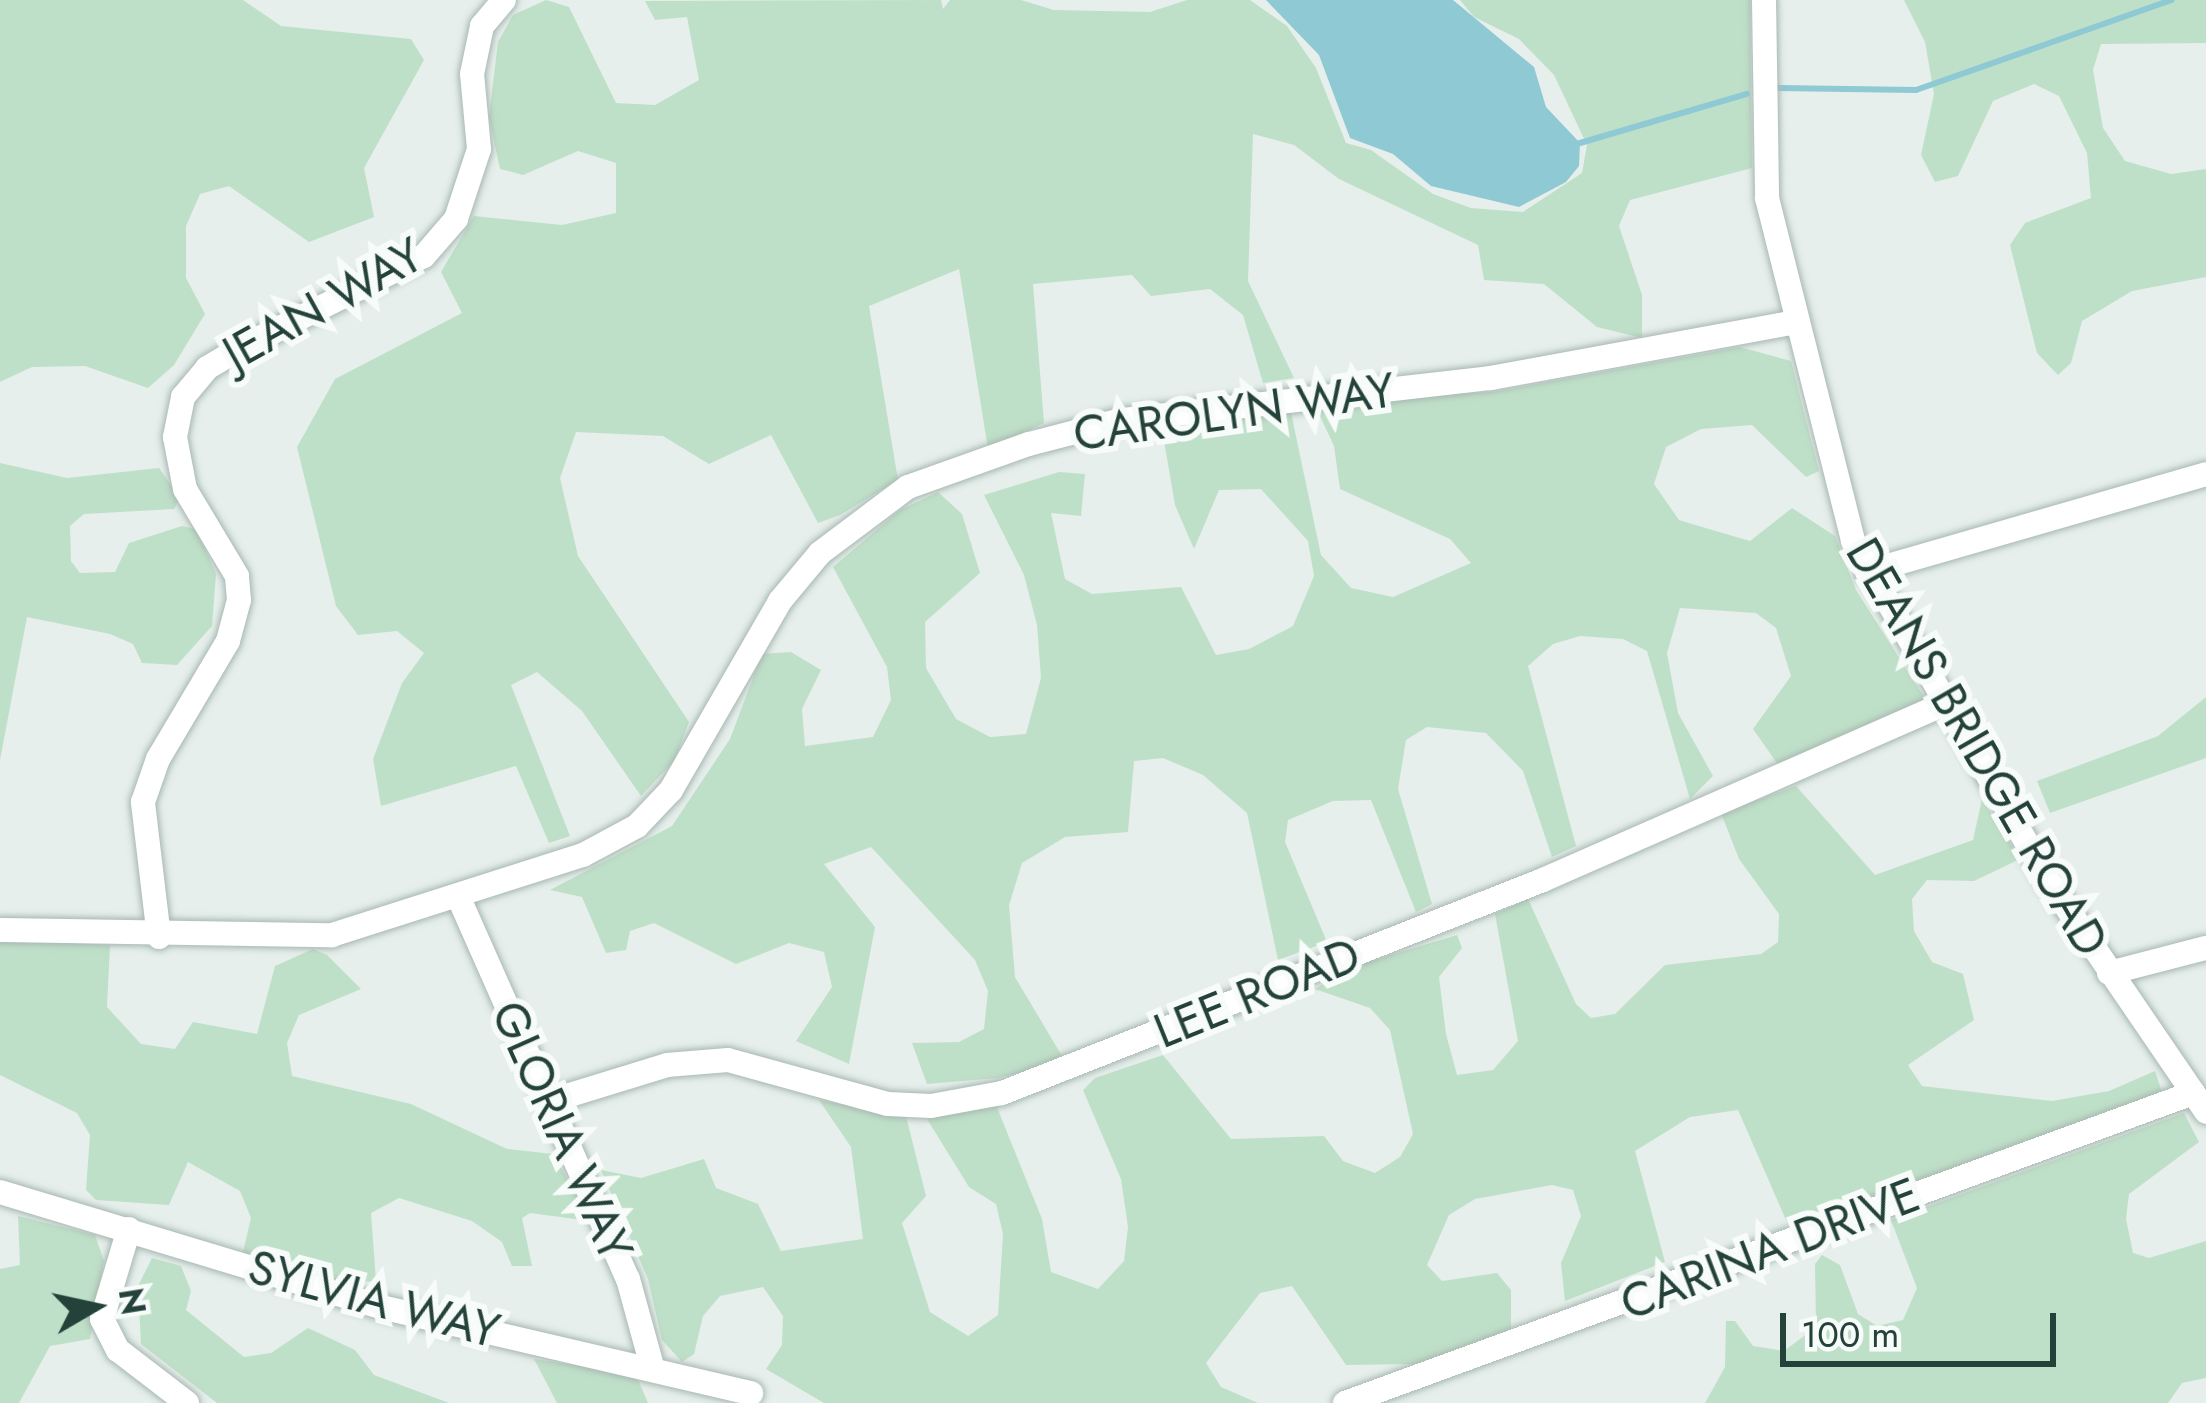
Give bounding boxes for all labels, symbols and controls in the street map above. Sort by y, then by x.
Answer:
street label: JEAN WAY [213,226,433,382]
street label: CAROLYN WAY [1070,361,1398,463]
street label: DEANS BRIDGE ROAD [1834,528,2120,966]
street label: LEE ROAD [1146,926,1368,1060]
street label: GLORIA WAY [479,992,645,1270]
street label: CARINA DRIVE [1613,1166,1927,1332]
street label: SYLVIA WAY [242,1238,506,1360]
north arrow [36,1247,156,1367]
text: N [107,1285,157,1318]
scale bar [1786,1289,2062,1363]
text: 100 m [1801,1308,1899,1360]

